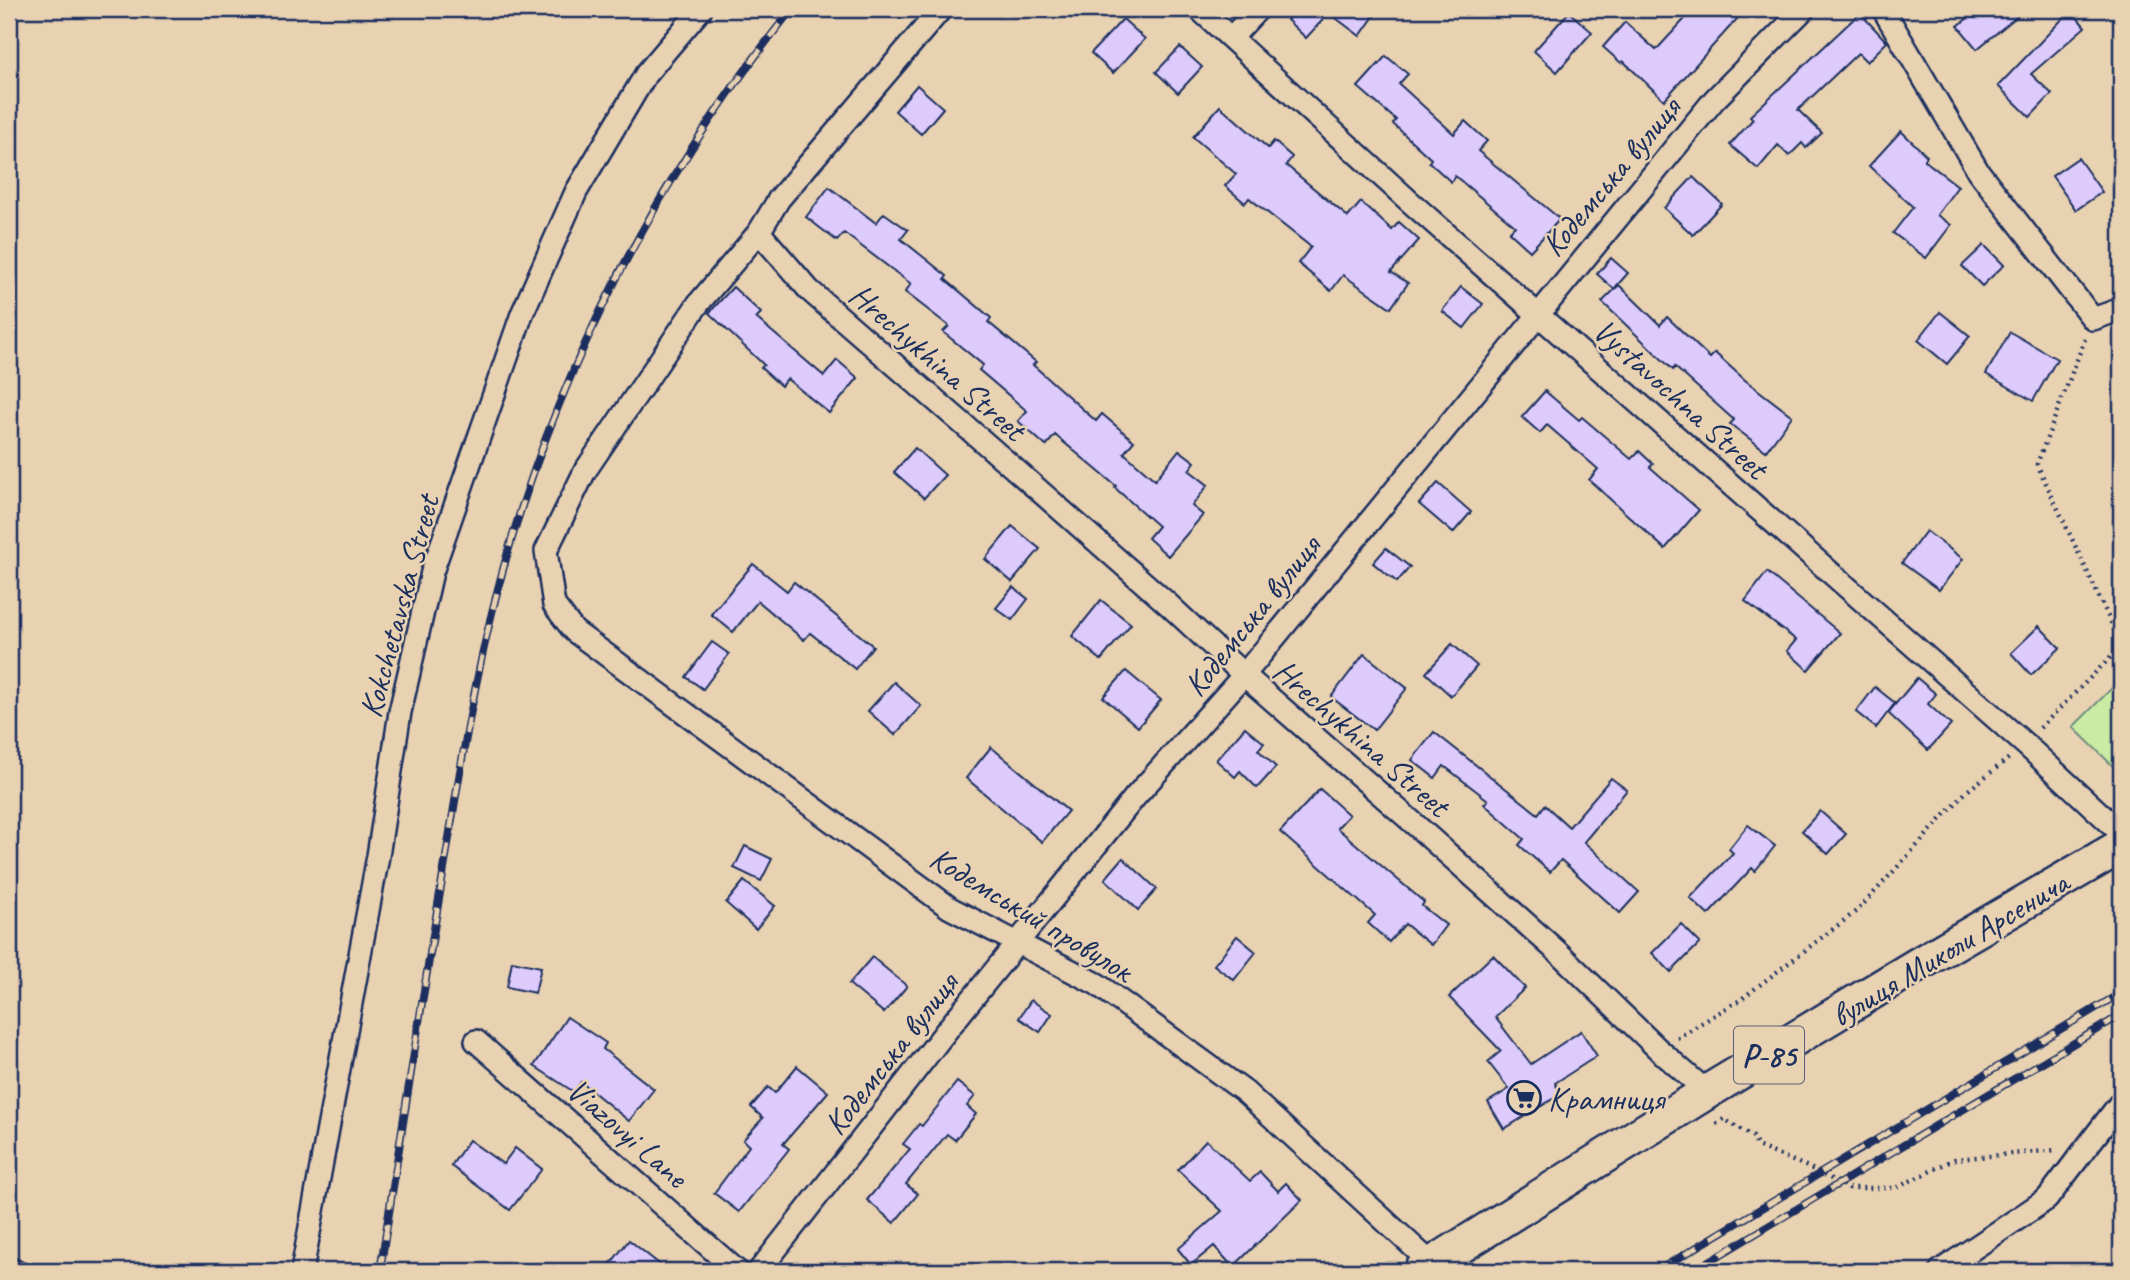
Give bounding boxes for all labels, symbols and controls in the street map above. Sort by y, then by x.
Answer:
street label: Кодемська вулиця [1532,86,1691,265]
street label: Hrechykhina Street [841,274,1036,452]
street label: Vystavochna Street [1585,310,1778,490]
street label: Kokchetavska Street [349,488,450,722]
street label: Кодемська вулиця [1174,524,1331,705]
street label: Hrechykhina Street [1265,650,1460,828]
street label: Кодемський провулок [922,837,1143,992]
street label: вулиця Миколи Арсенича [1823,860,2078,1036]
street label: Кодемська вулиця [814,962,969,1143]
road number: Р-85 [1734,1026,1804,1084]
street label: Viazovyi Lane [558,1069,698,1198]
place label: Крамниця [1548,1078,1667,1120]
supermarket icon: Крамниця [1505,1079,1543,1117]

